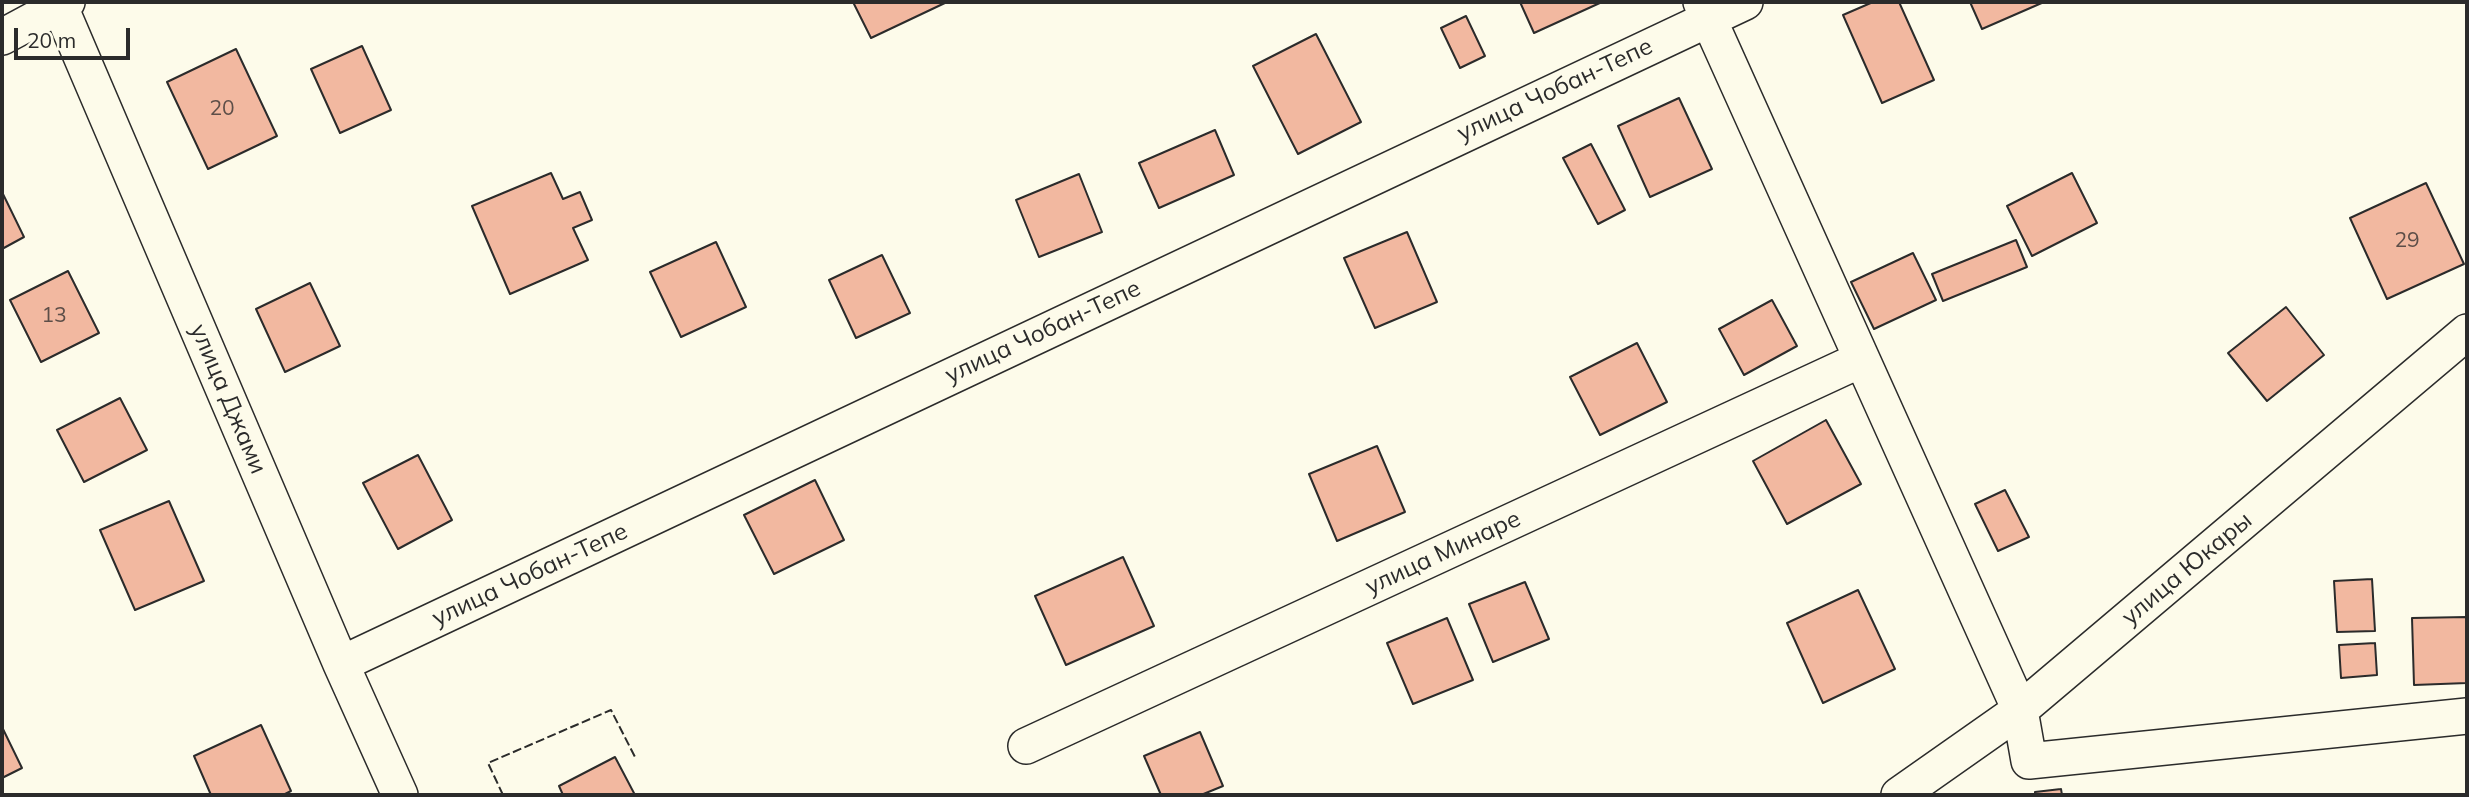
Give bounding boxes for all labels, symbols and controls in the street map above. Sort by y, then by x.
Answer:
scale bar [18,14,133,58]
text: 20 m [27,27,76,53]
street label: улица Чобан-Тепе [1453,32,1657,148]
house number: 20 [209,96,235,122]
house number: 29 [2394,228,2420,254]
street label: улица Чобан-Тепе [941,274,1145,390]
house number: 13 [41,303,67,329]
street label: улица Джами [184,320,272,478]
street label: улица Минаре [1361,504,1525,602]
street label: улица Юкары [2116,506,2258,632]
street label: улица Чобан-Тепе [428,517,632,633]

